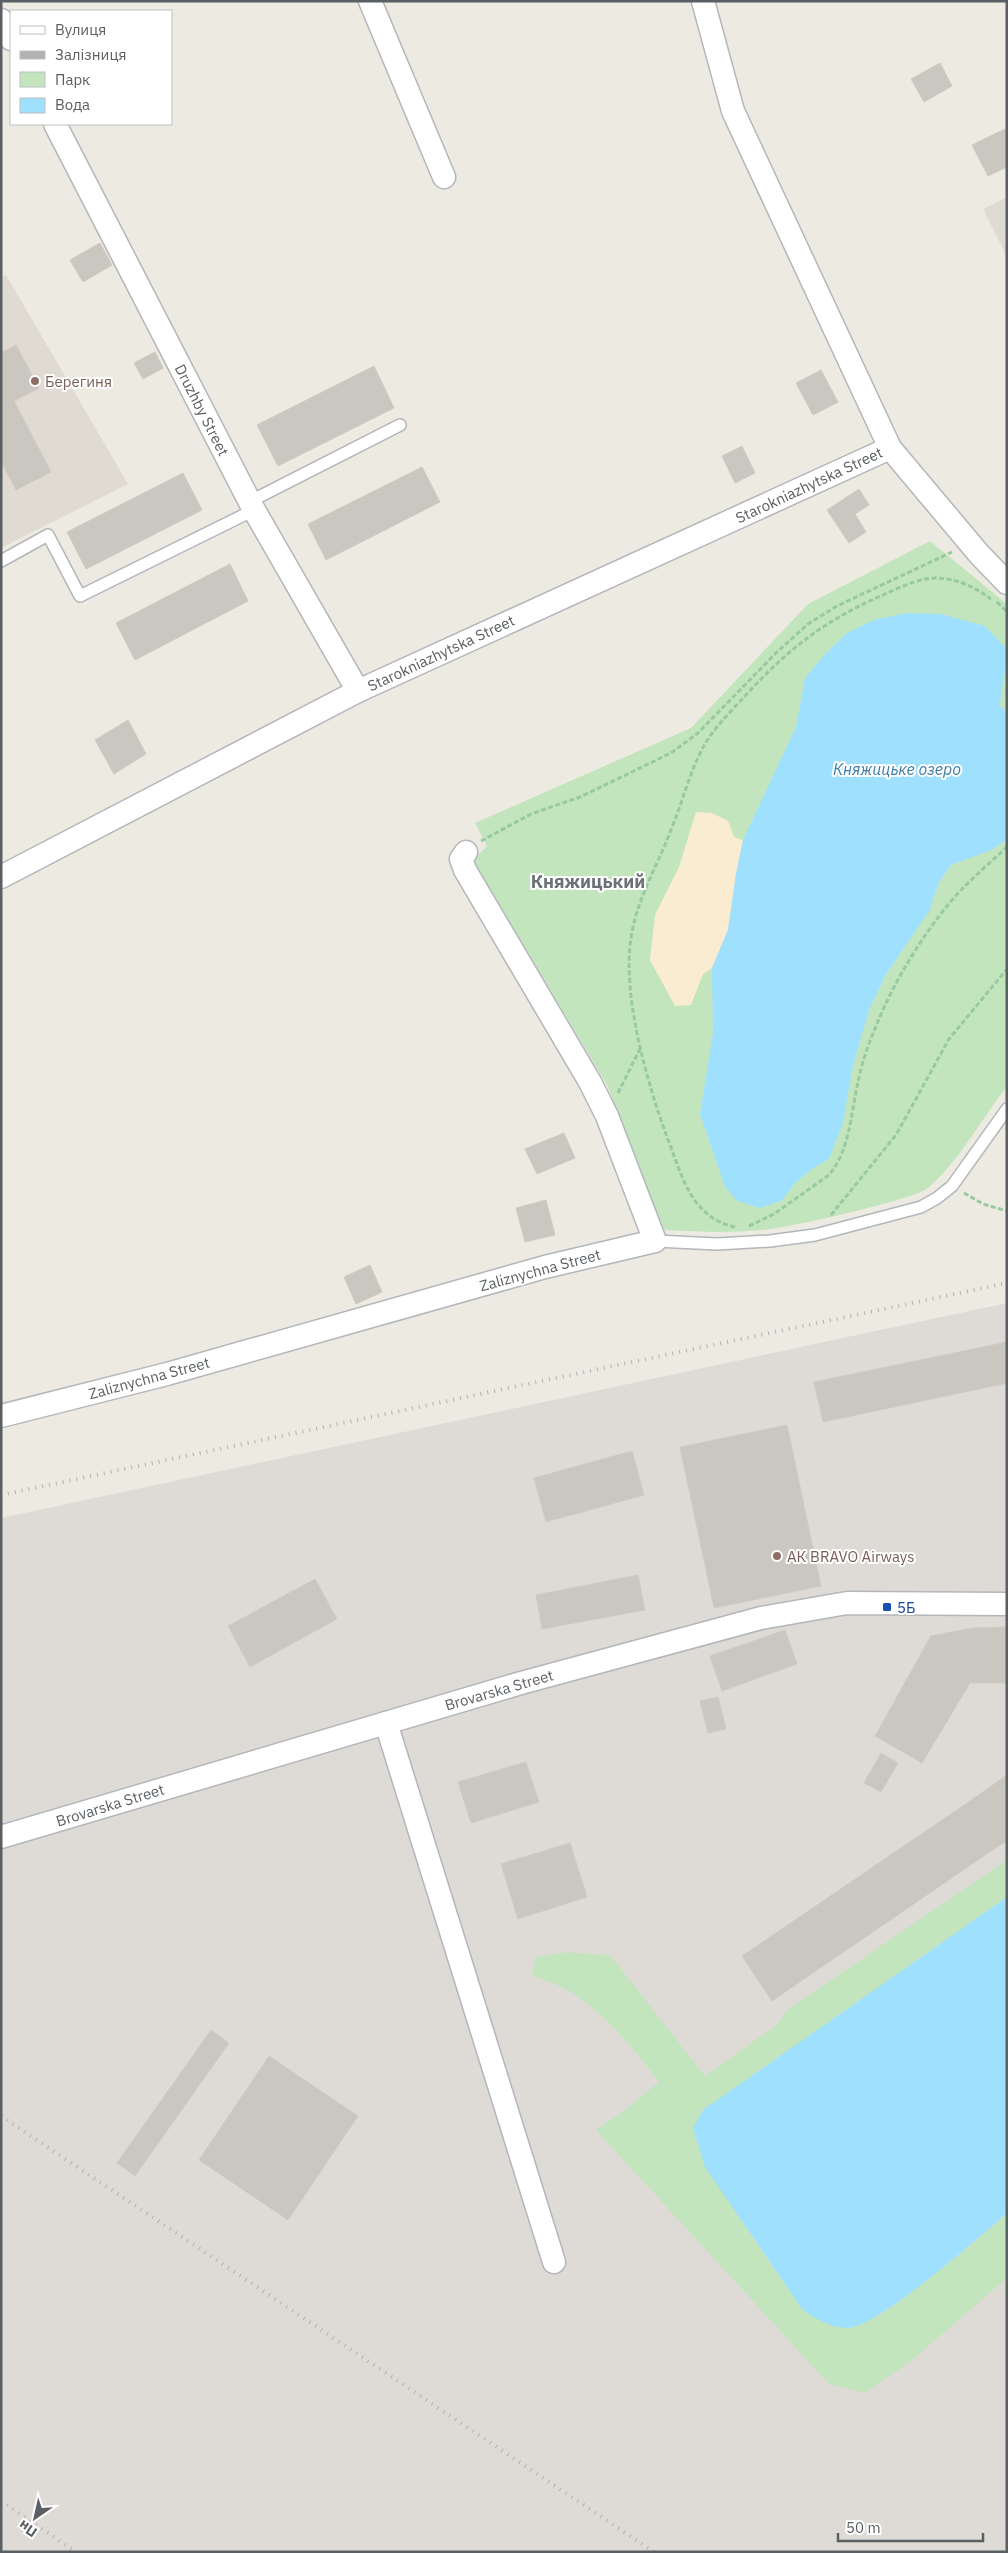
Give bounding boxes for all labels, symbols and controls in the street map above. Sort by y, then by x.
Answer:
legend [10,10,172,125]
text: Вулиця [55,20,106,39]
text: Залізниця [55,45,126,64]
text: Парк [55,70,90,89]
text: Вода [55,95,90,114]
street label: Druzhby Street [171,361,233,459]
place label: Берегиня [45,372,112,391]
marker: Берегиня [29,375,41,387]
street label: Starokniazhytska Street [733,443,885,527]
street label: Starokniazhytska Street [365,611,517,695]
water label: Княжицьке озеро [833,759,961,779]
district label: Княжицький [531,870,645,893]
street label: Zaliznychna Street [477,1245,603,1295]
street label: Zaliznychna Street [86,1353,212,1403]
place label: АК BRAVO Airways [787,1547,915,1566]
marker: АК BRAVO Airways [771,1550,783,1562]
place label: 5Б [897,1598,916,1617]
marker: 5Б [881,1601,893,1613]
street label: Brovarska Street [442,1665,556,1715]
street label: Brovarska Street [54,1780,166,1830]
north arrow [10,2493,60,2543]
scale bar [838,2510,983,2542]
text: Пн [15,2516,40,2541]
text: 50 m [846,2518,881,2537]

